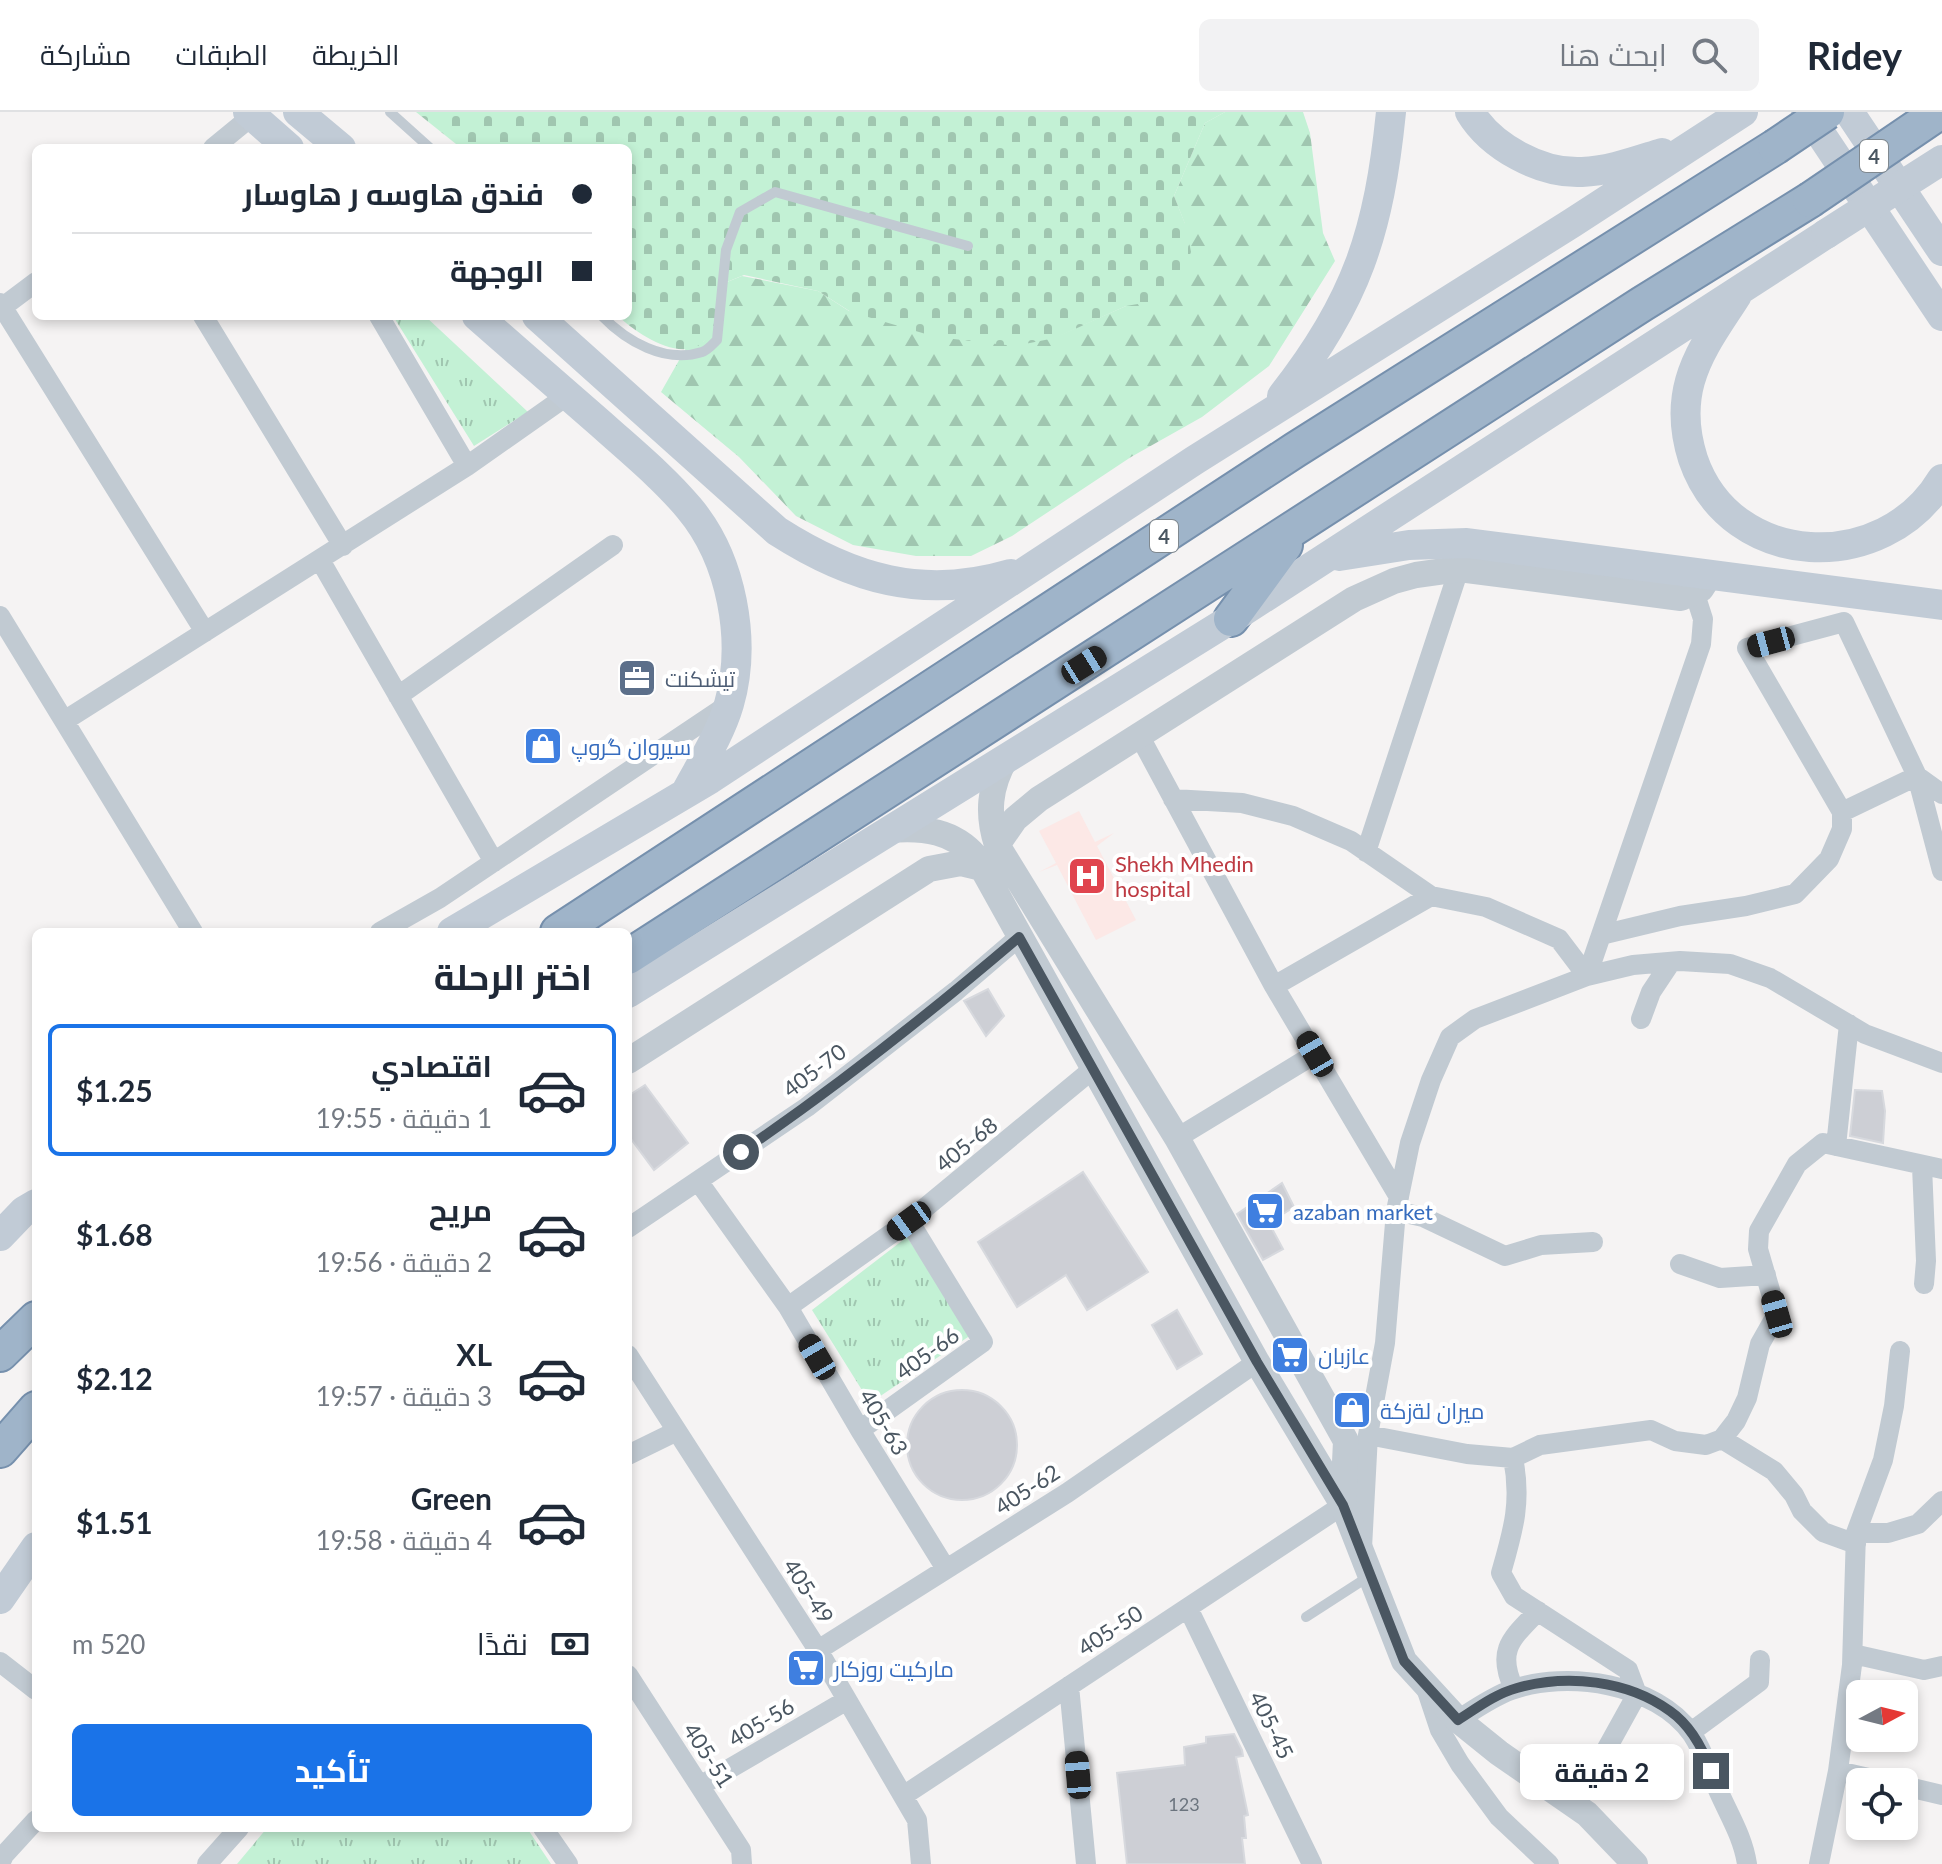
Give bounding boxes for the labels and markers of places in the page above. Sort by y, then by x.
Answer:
office icon: تيشكنت [616,657,658,699]
place label: تيشكنت [665,665,735,692]
shop icon: سیروان گروپ [522,725,564,767]
place label: سیروان گروپ [571,733,691,762]
place label: Shekh Mhedin hospital [1115,850,1254,902]
hospital icon: Shekh Mhedin hospital [1066,855,1108,897]
supermarket icon: azaban market [1244,1190,1286,1232]
place label: azaban market [1293,1198,1433,1225]
supermarket icon: عازبان [1269,1334,1311,1376]
place label: عازبان [1318,1342,1370,1369]
shop icon: ميران لةزكة [1331,1389,1373,1431]
place label: ميران لةزكة [1380,1397,1484,1424]
supermarket icon: ماركيت روزكار [785,1647,827,1689]
place label: ماركيت روزكار [832,1655,954,1682]

